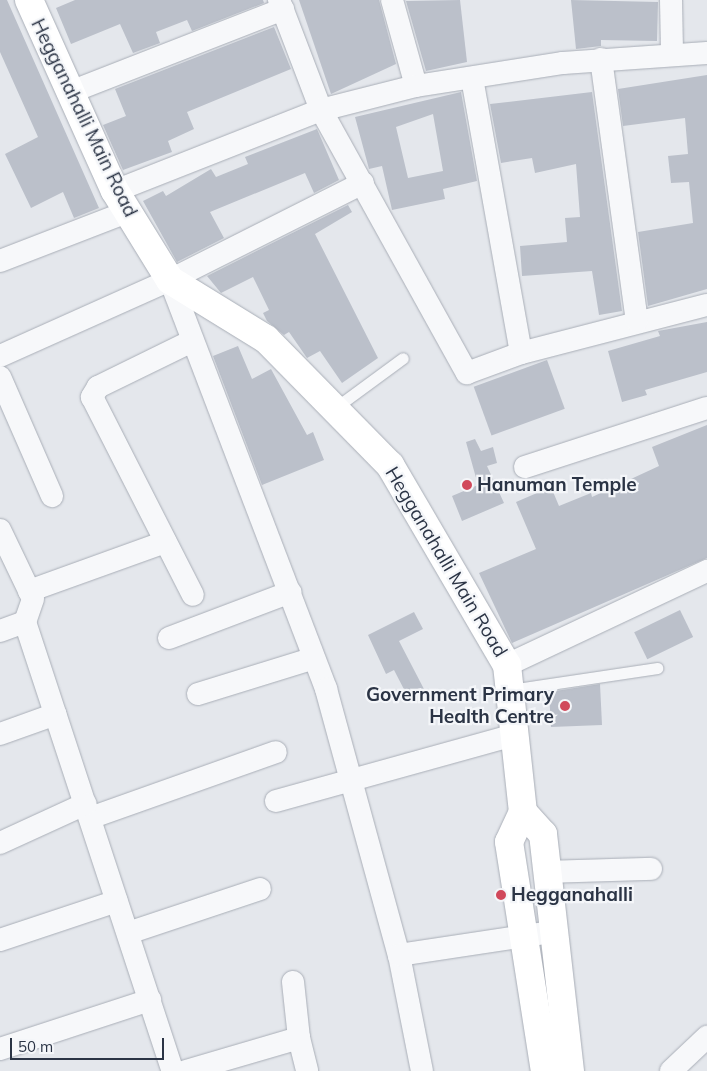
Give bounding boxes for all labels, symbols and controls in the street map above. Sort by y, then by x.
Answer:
street label: Hegganahalli Main Road [26,15,142,221]
street label: Hegganahalli Main Road [380,463,512,661]
place label: Hanuman Temple [477,474,637,496]
marker: Hanuman Temple [461,479,473,491]
place label: Government Primary Health Centre [366,684,554,728]
marker: Government Primary Health Centre [558,699,572,713]
place label: Hegganahalli [511,884,633,906]
marker: Hegganahalli [495,889,507,901]
scale bar [12,1028,166,1060]
text: 50 m [18,1037,53,1056]

